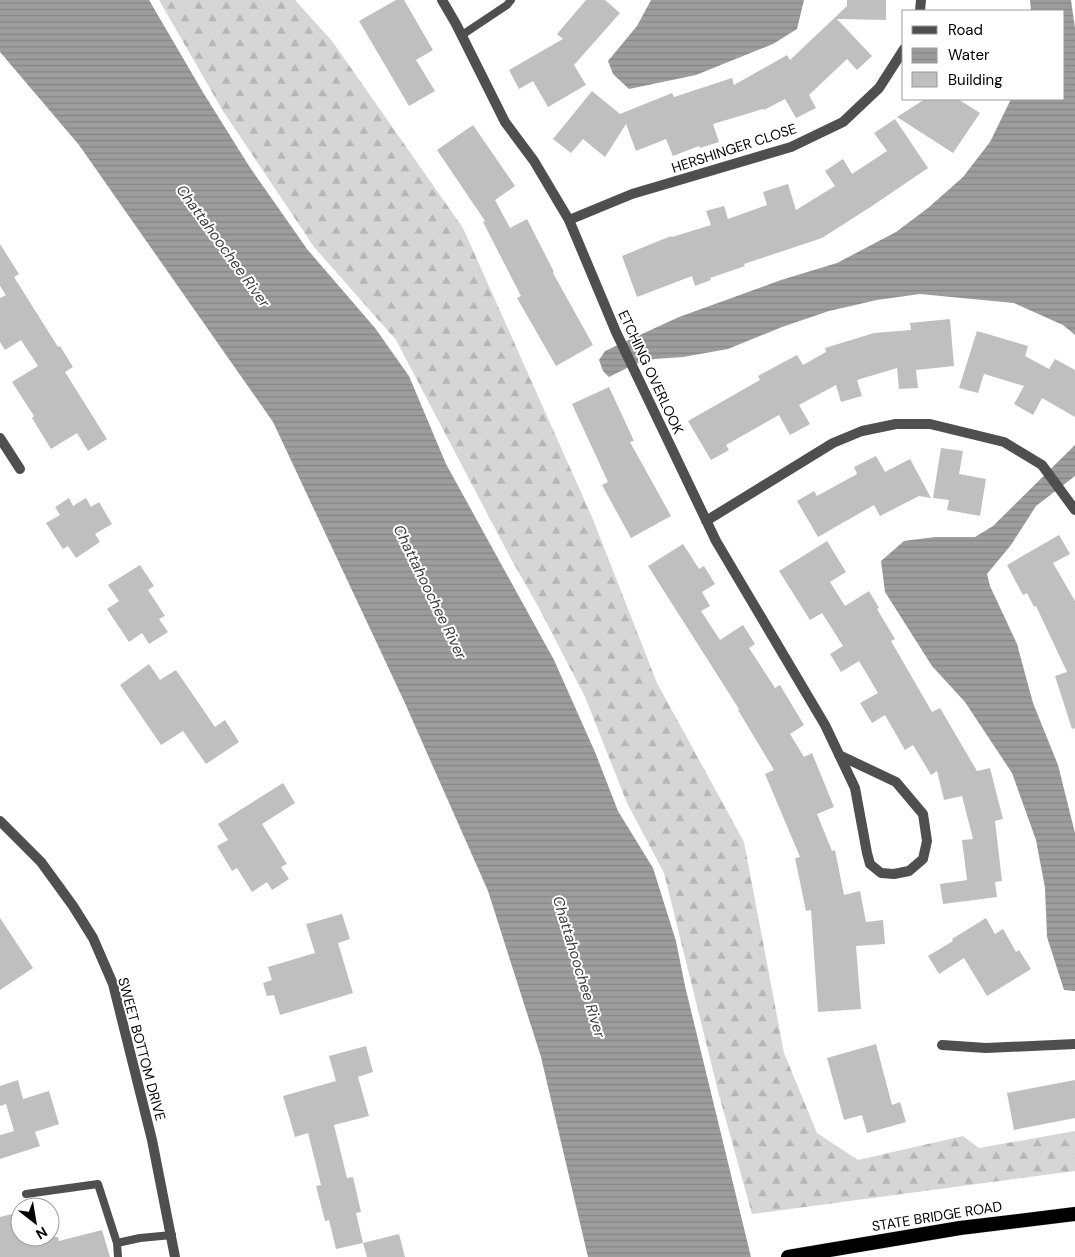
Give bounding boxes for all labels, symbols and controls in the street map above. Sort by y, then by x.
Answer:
legend [902,10,1065,100]
text: Road [948,20,983,40]
text: Water [948,45,990,65]
text: Building [948,70,1003,90]
street label: HERSHINGER CLOSE [669,119,799,177]
water label: Chattahoochee River [172,181,275,312]
street label: ETCHING OVERLOOK [614,307,688,437]
water label: Chattahoochee River [389,521,471,663]
water label: Chattahoochee River [548,894,610,1041]
street label: SWEET BOTTOM DRIVE [114,975,170,1123]
north arrow [10,1197,60,1247]
street label: STATE BRIDGE ROAD [871,1197,1003,1235]
text: N [33,1223,51,1243]

